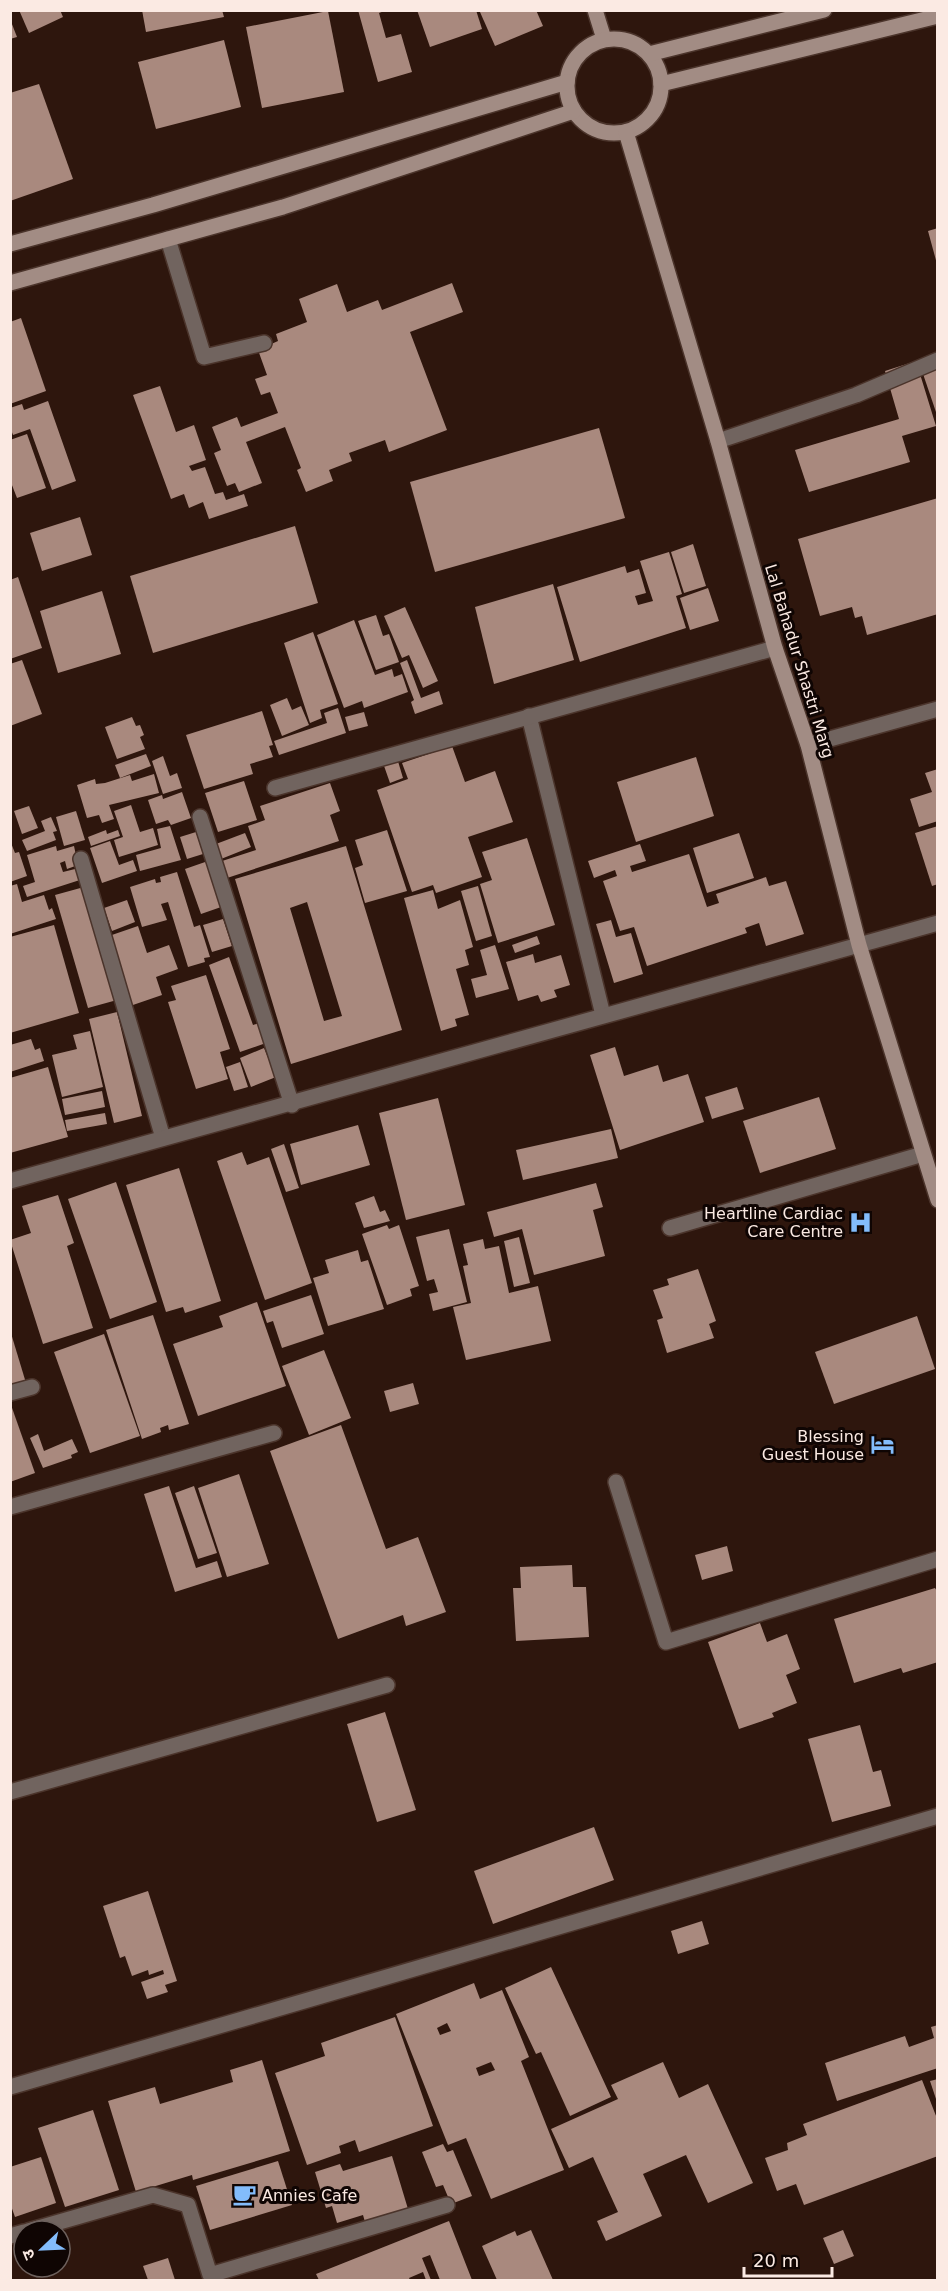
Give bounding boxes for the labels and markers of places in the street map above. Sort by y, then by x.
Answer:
place label: Heartline Cardiac Care Centre [704,1204,843,1241]
hospital icon: Heartline Cardiac Care Centre [848,1209,874,1235]
place label: Blessing Guest House [762,1427,864,1464]
hotel icon: Blessing Guest House [869,1432,895,1458]
cafe icon: Annies Cafe [231,2182,257,2208]
place label: Annies Cafe [262,2186,357,2205]

